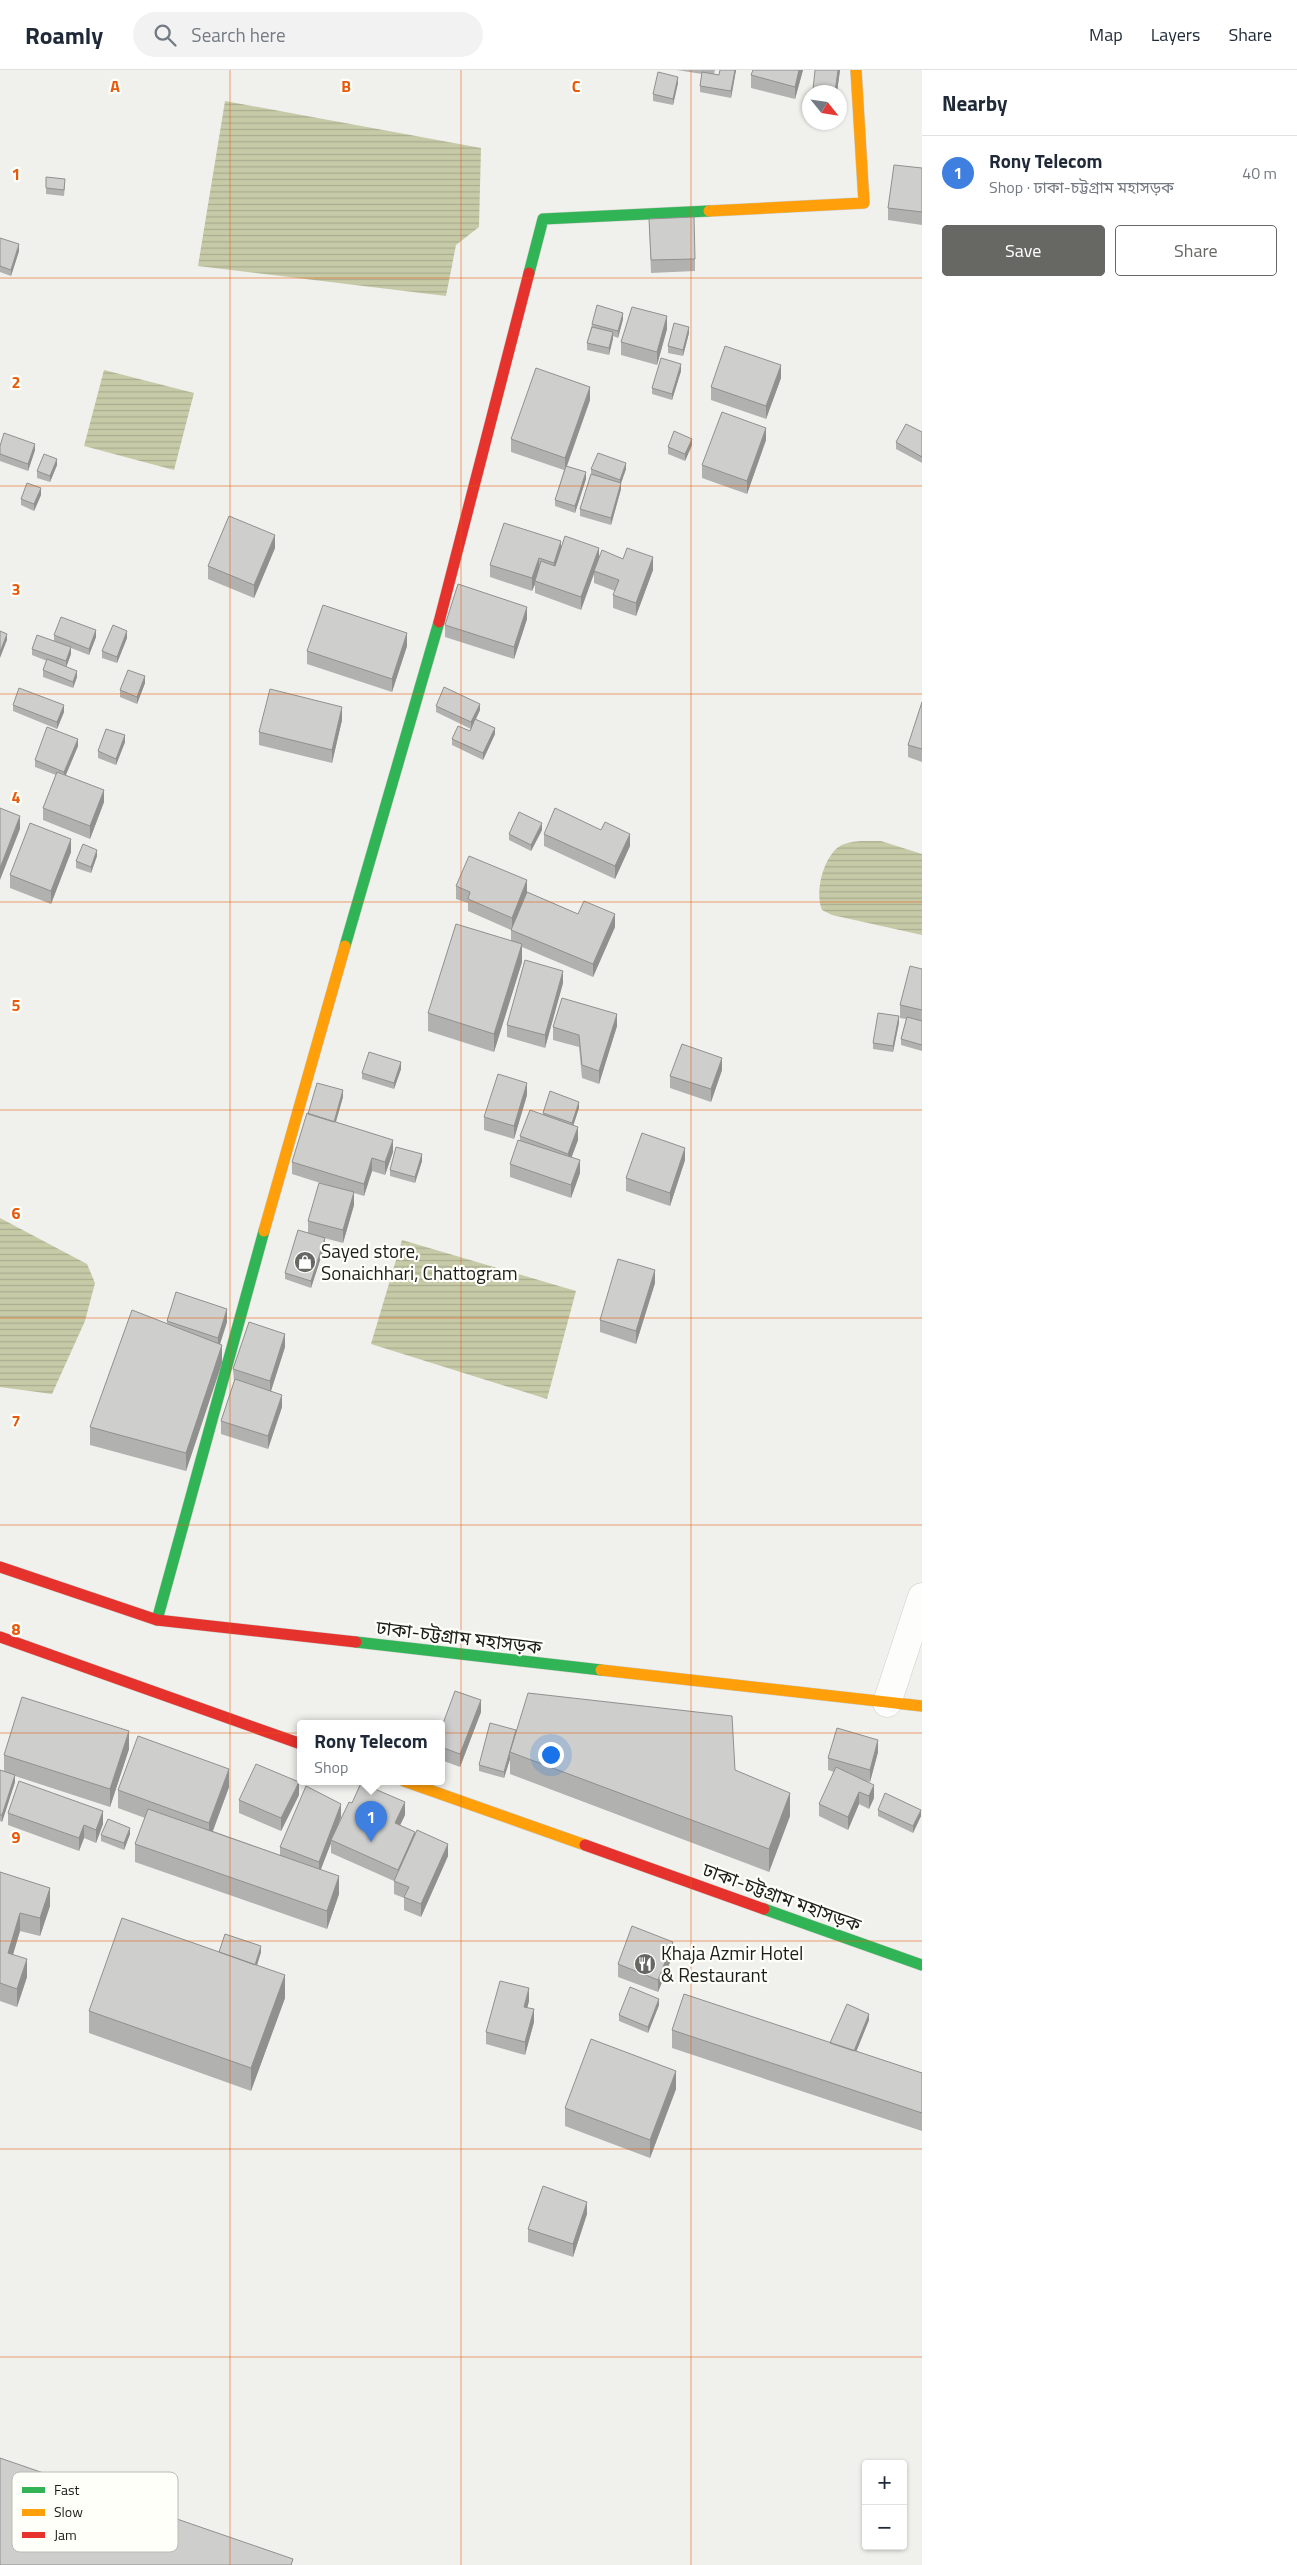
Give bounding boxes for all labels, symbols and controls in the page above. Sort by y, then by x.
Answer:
search box [133,12,483,57]
text: Roamly [25,17,103,53]
text: Search here [191,20,286,49]
icon: search [151,21,179,49]
text: Map [1089,21,1123,48]
text: Layers [1151,21,1200,48]
text: Share [1228,21,1272,48]
text: A [110,74,120,98]
text: B [341,74,351,98]
text: C [572,74,581,98]
north arrow [802,85,847,130]
text: Nearby [942,87,1007,119]
text: Rony Telecom [989,146,1102,175]
text: 1 [954,161,962,185]
text: 40 m [1242,161,1277,185]
text: 1 [12,162,20,186]
text: Shop · ঢাকা-চট্টগ্রাম মহাসড়ক [989,175,1174,199]
button: Save [942,225,1105,276]
button: Share [1115,225,1277,276]
text: 2 [12,370,20,394]
text: 3 [12,577,20,601]
text: 4 [12,785,21,809]
text: 5 [12,993,21,1017]
text: 6 [12,1201,21,1225]
place label: Sayed store, Sonaichhari, Chattogram [321,1236,518,1287]
shop icon: Sayed store, Sonaichhari, Chattogram [293,1250,317,1274]
text: 7 [12,1409,20,1433]
street label: ঢাকা-চট্টগ্রাম মহাসড়ক [374,1612,544,1661]
text: 8 [12,1617,21,1641]
popup [297,1720,445,1785]
text: Rony Telecom [314,1726,428,1755]
your location [538,1742,564,1768]
text: Shop [314,1755,348,1779]
pin: 1 [355,1801,387,1842]
text: 9 [12,1825,21,1849]
street label: ঢাকা-চট্টগ্রাম মহাসড়ক [698,1854,866,1939]
place label: Khaja Azmir Hotel & Restaurant [661,1938,804,1989]
restaurant icon: Khaja Azmir Hotel & Restaurant [633,1952,657,1976]
map controls [862,2460,907,2550]
button: + [862,2460,907,2505]
legend [12,2472,178,2552]
text: Fast [54,2479,79,2500]
text: Slow [54,2501,83,2522]
button: − [862,2505,907,2550]
text: Jam [54,2524,77,2545]

